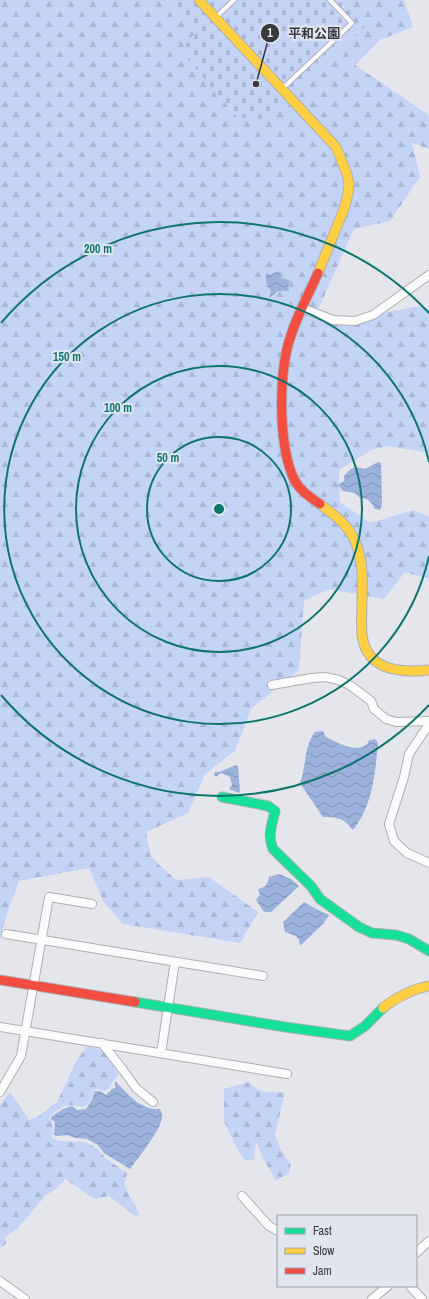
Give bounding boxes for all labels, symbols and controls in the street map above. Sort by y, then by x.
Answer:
callout: 平和公園 [260,21,348,46]
text: 1 [267,25,273,41]
text: 平和公園 [288,25,340,42]
text: 200 m [84,241,112,257]
text: 150 m [53,349,81,365]
text: 100 m [104,400,132,416]
text: 50 m [157,450,179,466]
centre of rings [212,502,226,516]
legend [277,1215,417,1287]
text: Fast [313,1223,332,1239]
text: Slow [313,1243,335,1259]
text: Jam [313,1263,332,1279]

